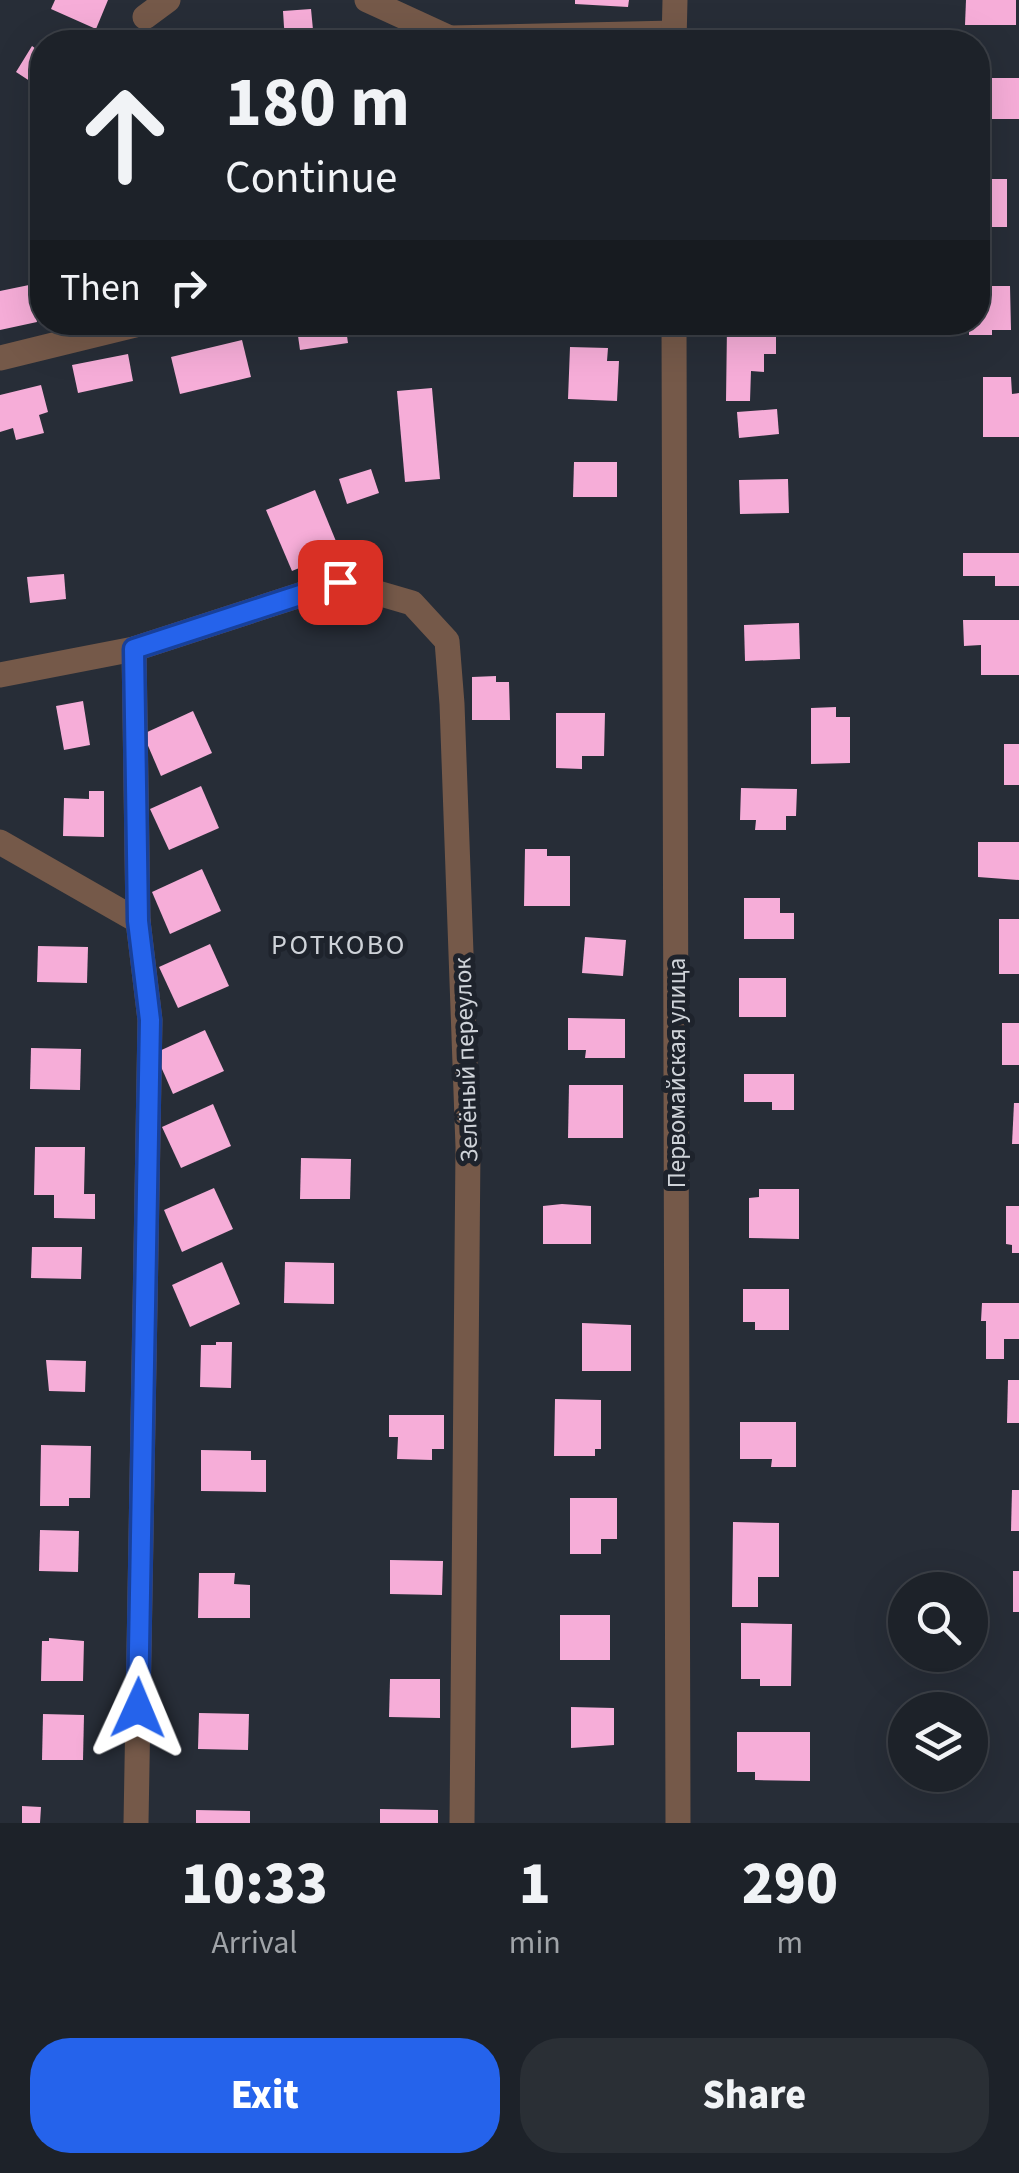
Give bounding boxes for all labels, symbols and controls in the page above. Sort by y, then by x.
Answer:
text: 180 m [225,53,410,153]
icon: ahead [60,70,190,200]
text: Continue [225,146,397,210]
icon: right [161,260,216,315]
text: Then [60,261,141,315]
pin [298,540,383,625]
icon: arrive [313,555,368,610]
district label: РОТКОВО [271,925,407,965]
street label: Зелёный переулок [444,956,488,1163]
street label: Первомайская улица [659,958,695,1188]
map controls [888,1572,988,1792]
button: search [888,1572,988,1672]
position arrow [86,1656,190,1760]
button: layers [888,1692,988,1792]
text: 10:33 [181,1842,328,1927]
text: 1 [519,1842,551,1927]
text: 290 [742,1842,838,1927]
text: Arrival [211,1920,297,1966]
text: min [509,1920,561,1966]
text: m [777,1920,803,1966]
button: Exit [30,2038,500,2153]
button: Share [520,2038,989,2153]

